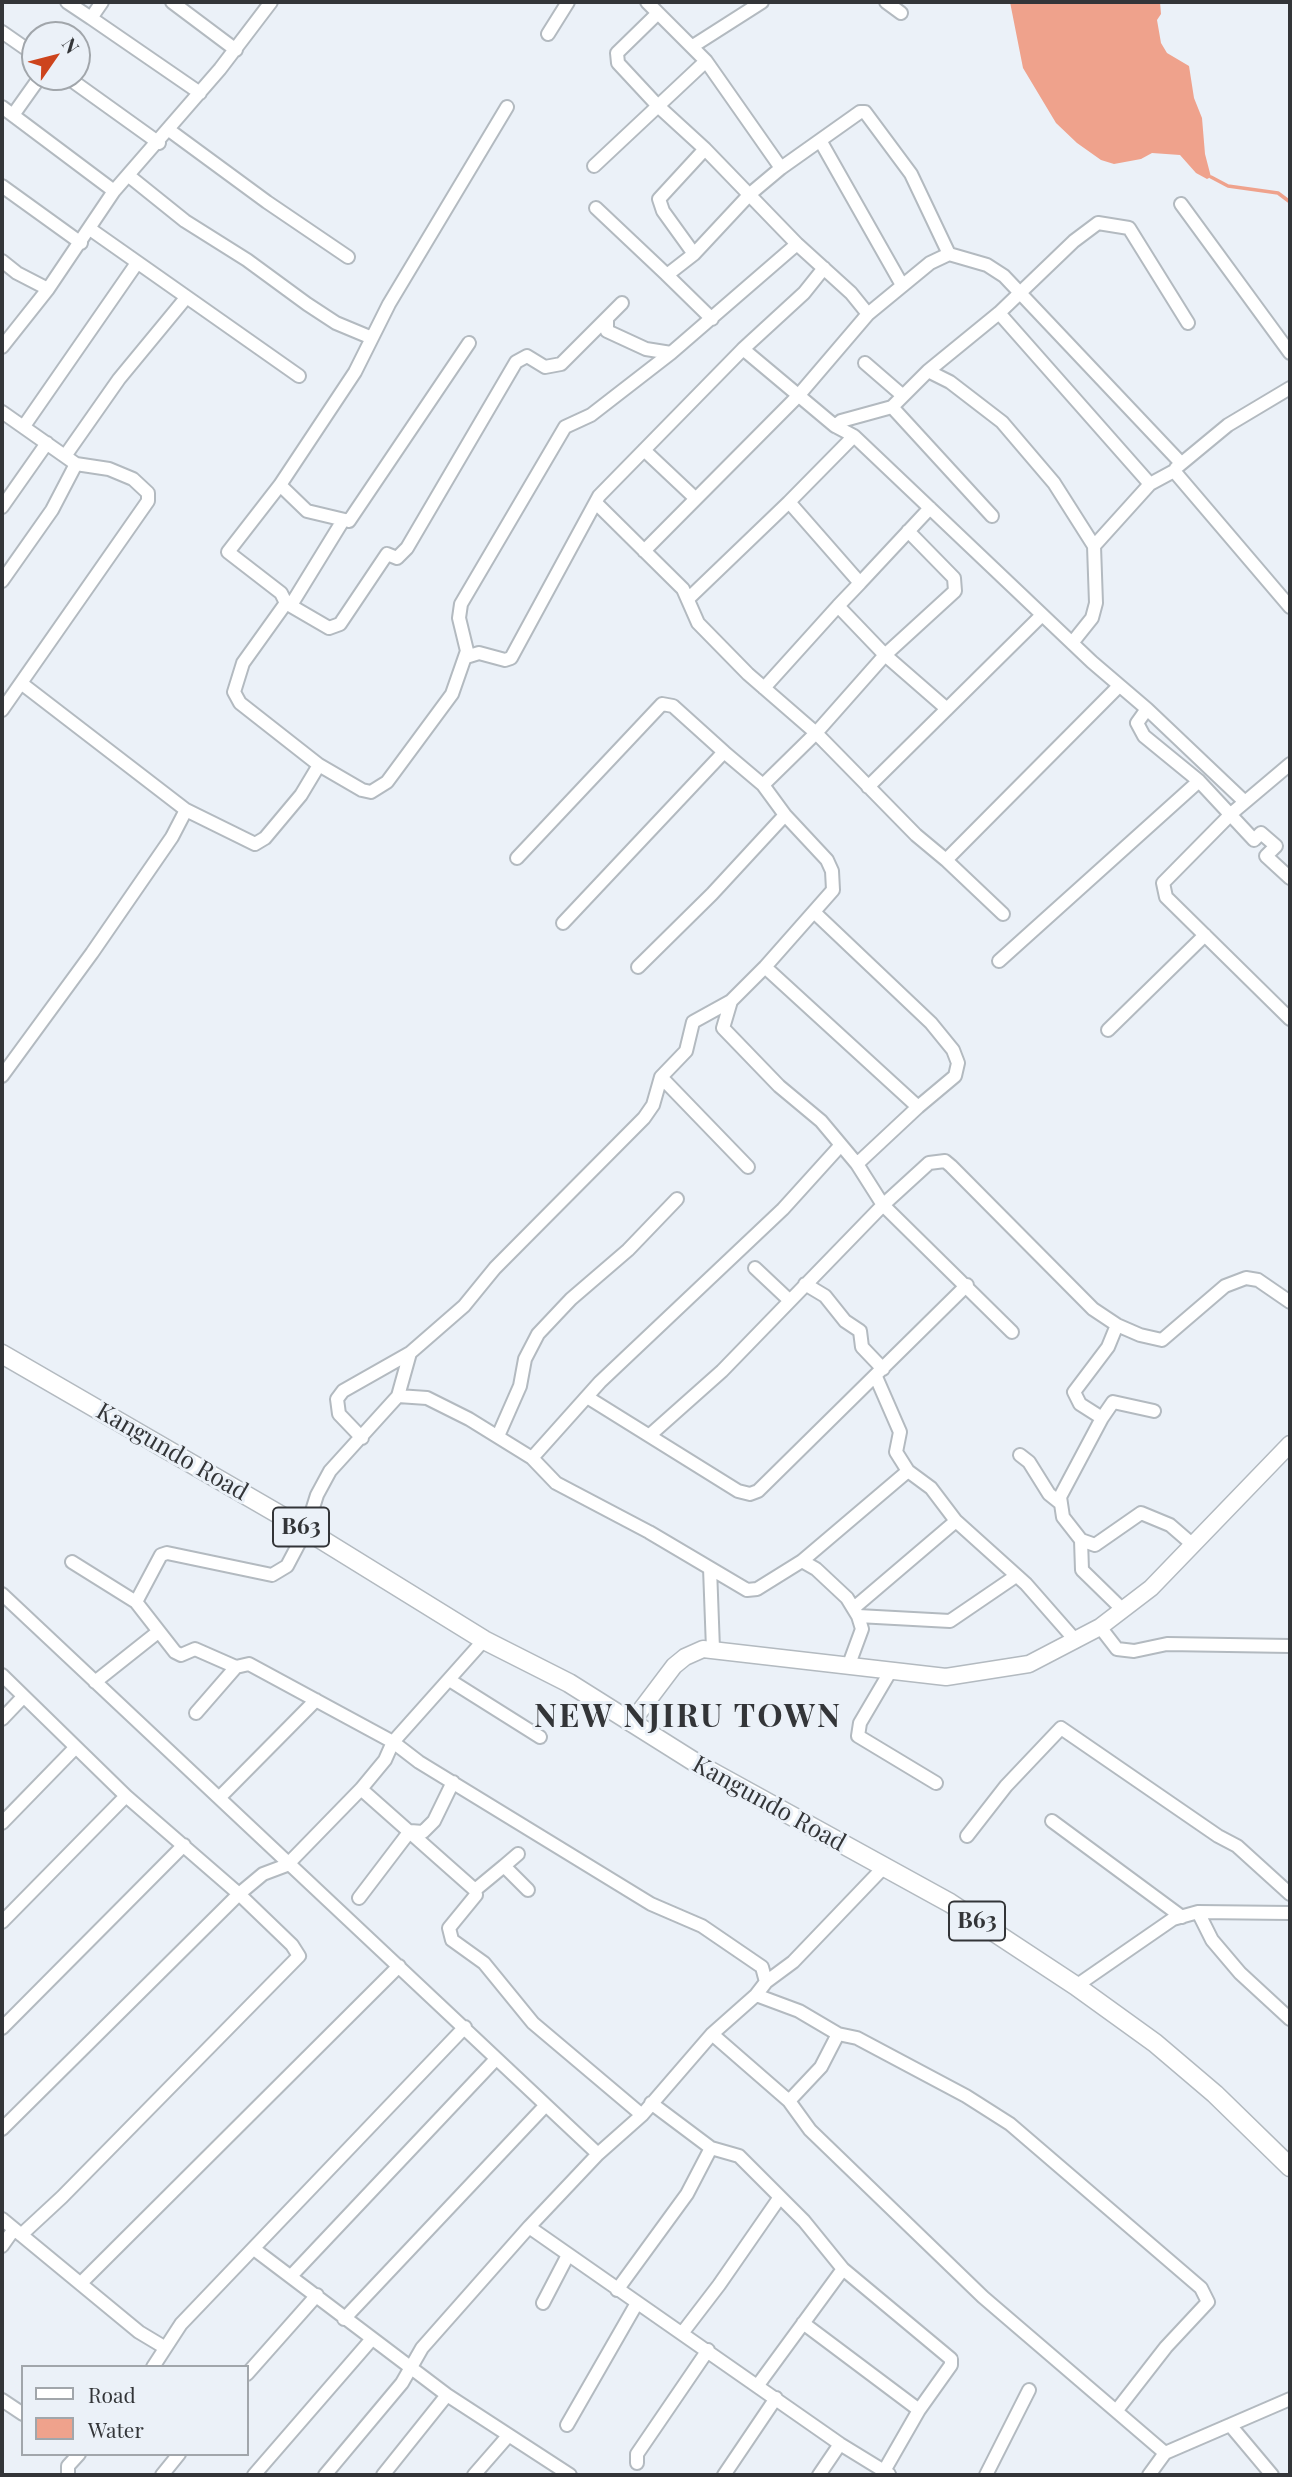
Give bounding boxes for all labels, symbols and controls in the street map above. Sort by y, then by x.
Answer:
north arrow [21,21,91,91]
text: N [57,32,86,58]
street label: Kangundo Road [91,1397,253,1507]
road number: B63 [273,1508,329,1546]
district label: NEW NJIRU TOWN [536,1698,840,1736]
street label: Kangundo Road [688,1750,850,1858]
road number: B63 [949,1902,1005,1940]
legend [21,2365,248,2456]
text: Road [88,2380,136,2408]
text: Water [88,2415,144,2443]

